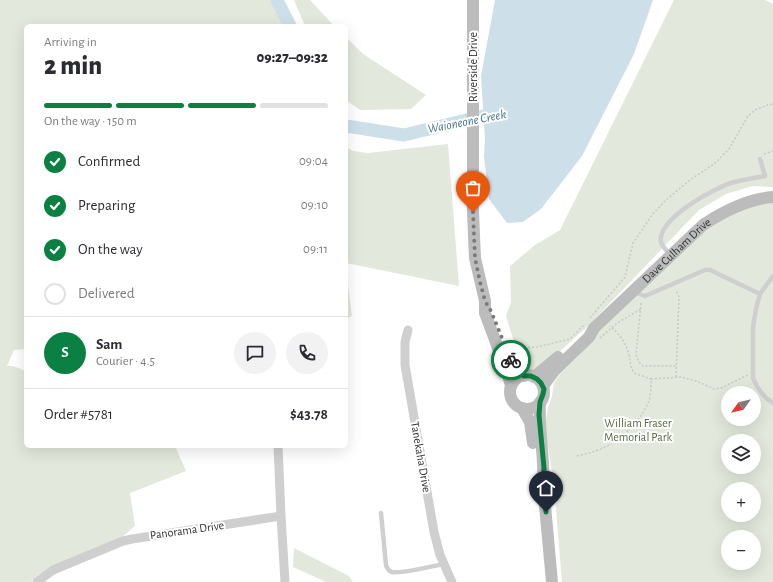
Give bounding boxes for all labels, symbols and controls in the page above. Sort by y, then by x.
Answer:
street label: Riverside Drive [467,32,479,102]
text: Arriving in [44,36,97,49]
text: 09:27–09:32 [257,50,328,65]
text: 2 min [44,53,102,79]
water label: Waioneone Creek [427,108,507,136]
text: On the way · 150 m [44,115,137,128]
icon: check [44,151,66,173]
text: Confirmed [78,154,140,169]
text: 09:04 [299,155,328,168]
pin [456,171,490,212]
icon: bag [462,177,484,199]
icon: check [44,195,66,217]
text: Preparing [78,198,135,213]
text: 09:10 [301,199,328,212]
street label: Dave Culham Drive [640,216,713,285]
icon: check [44,239,66,261]
text: On the way [78,242,143,257]
text: 09:11 [303,243,328,256]
text: Delivered [78,286,135,301]
button: chat [234,332,276,374]
button: phone [286,332,328,374]
text: Sam [96,337,122,352]
courier [491,340,531,380]
text: S [61,345,69,360]
icon: bike [500,349,522,371]
text: Courier · 4.5 [96,355,155,368]
north arrow [721,386,761,426]
map controls [721,386,761,570]
text: Order #5781 [44,407,113,422]
text: $43.78 [290,407,328,422]
park label: William Fraser Memorial Park [604,417,673,443]
street label: Tanekaha Drive [409,421,433,493]
button: layers [721,434,761,474]
pin [529,471,563,512]
icon: home [535,477,557,499]
button: + [721,482,761,522]
street label: Panorama Drive [149,519,225,541]
button: − [721,530,761,570]

